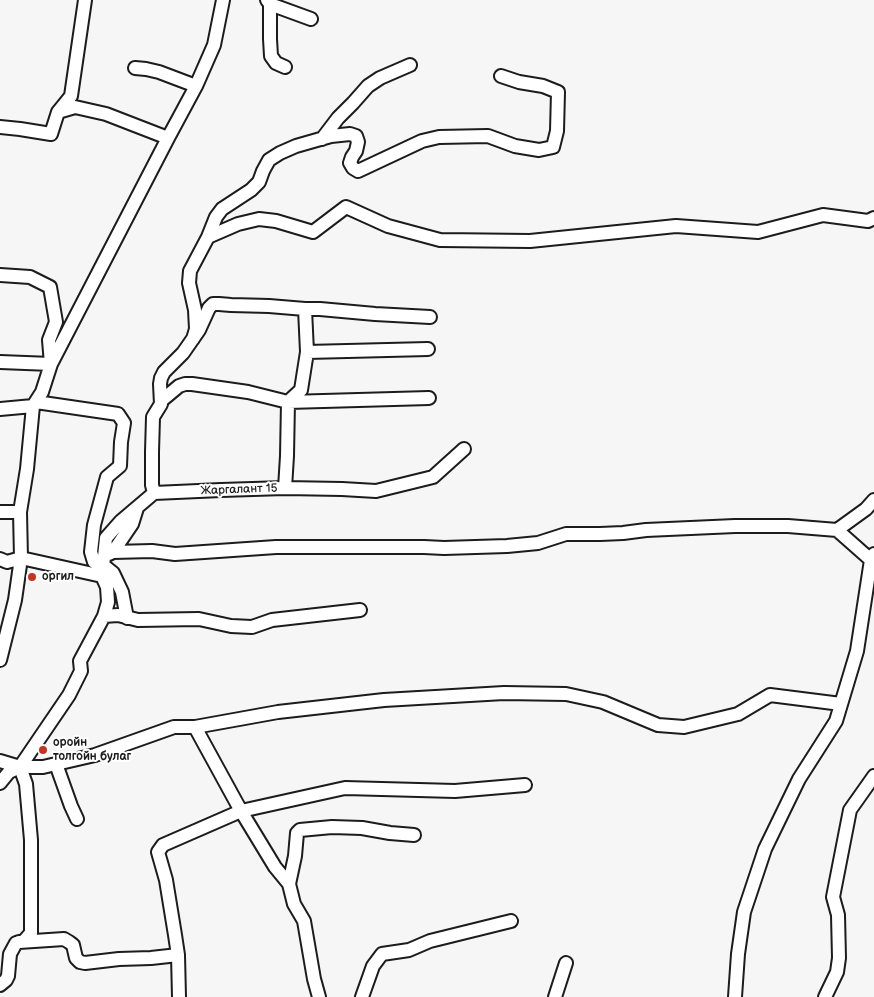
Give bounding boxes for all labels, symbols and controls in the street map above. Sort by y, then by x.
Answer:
street label: Жаргалант 15 [200,481,278,499]
place label: оргил [42,570,74,584]
marker: оргил [26,571,38,583]
place label: оройн толгойн булаг [53,736,131,764]
marker: оройн толгойн булаг [37,744,49,756]

